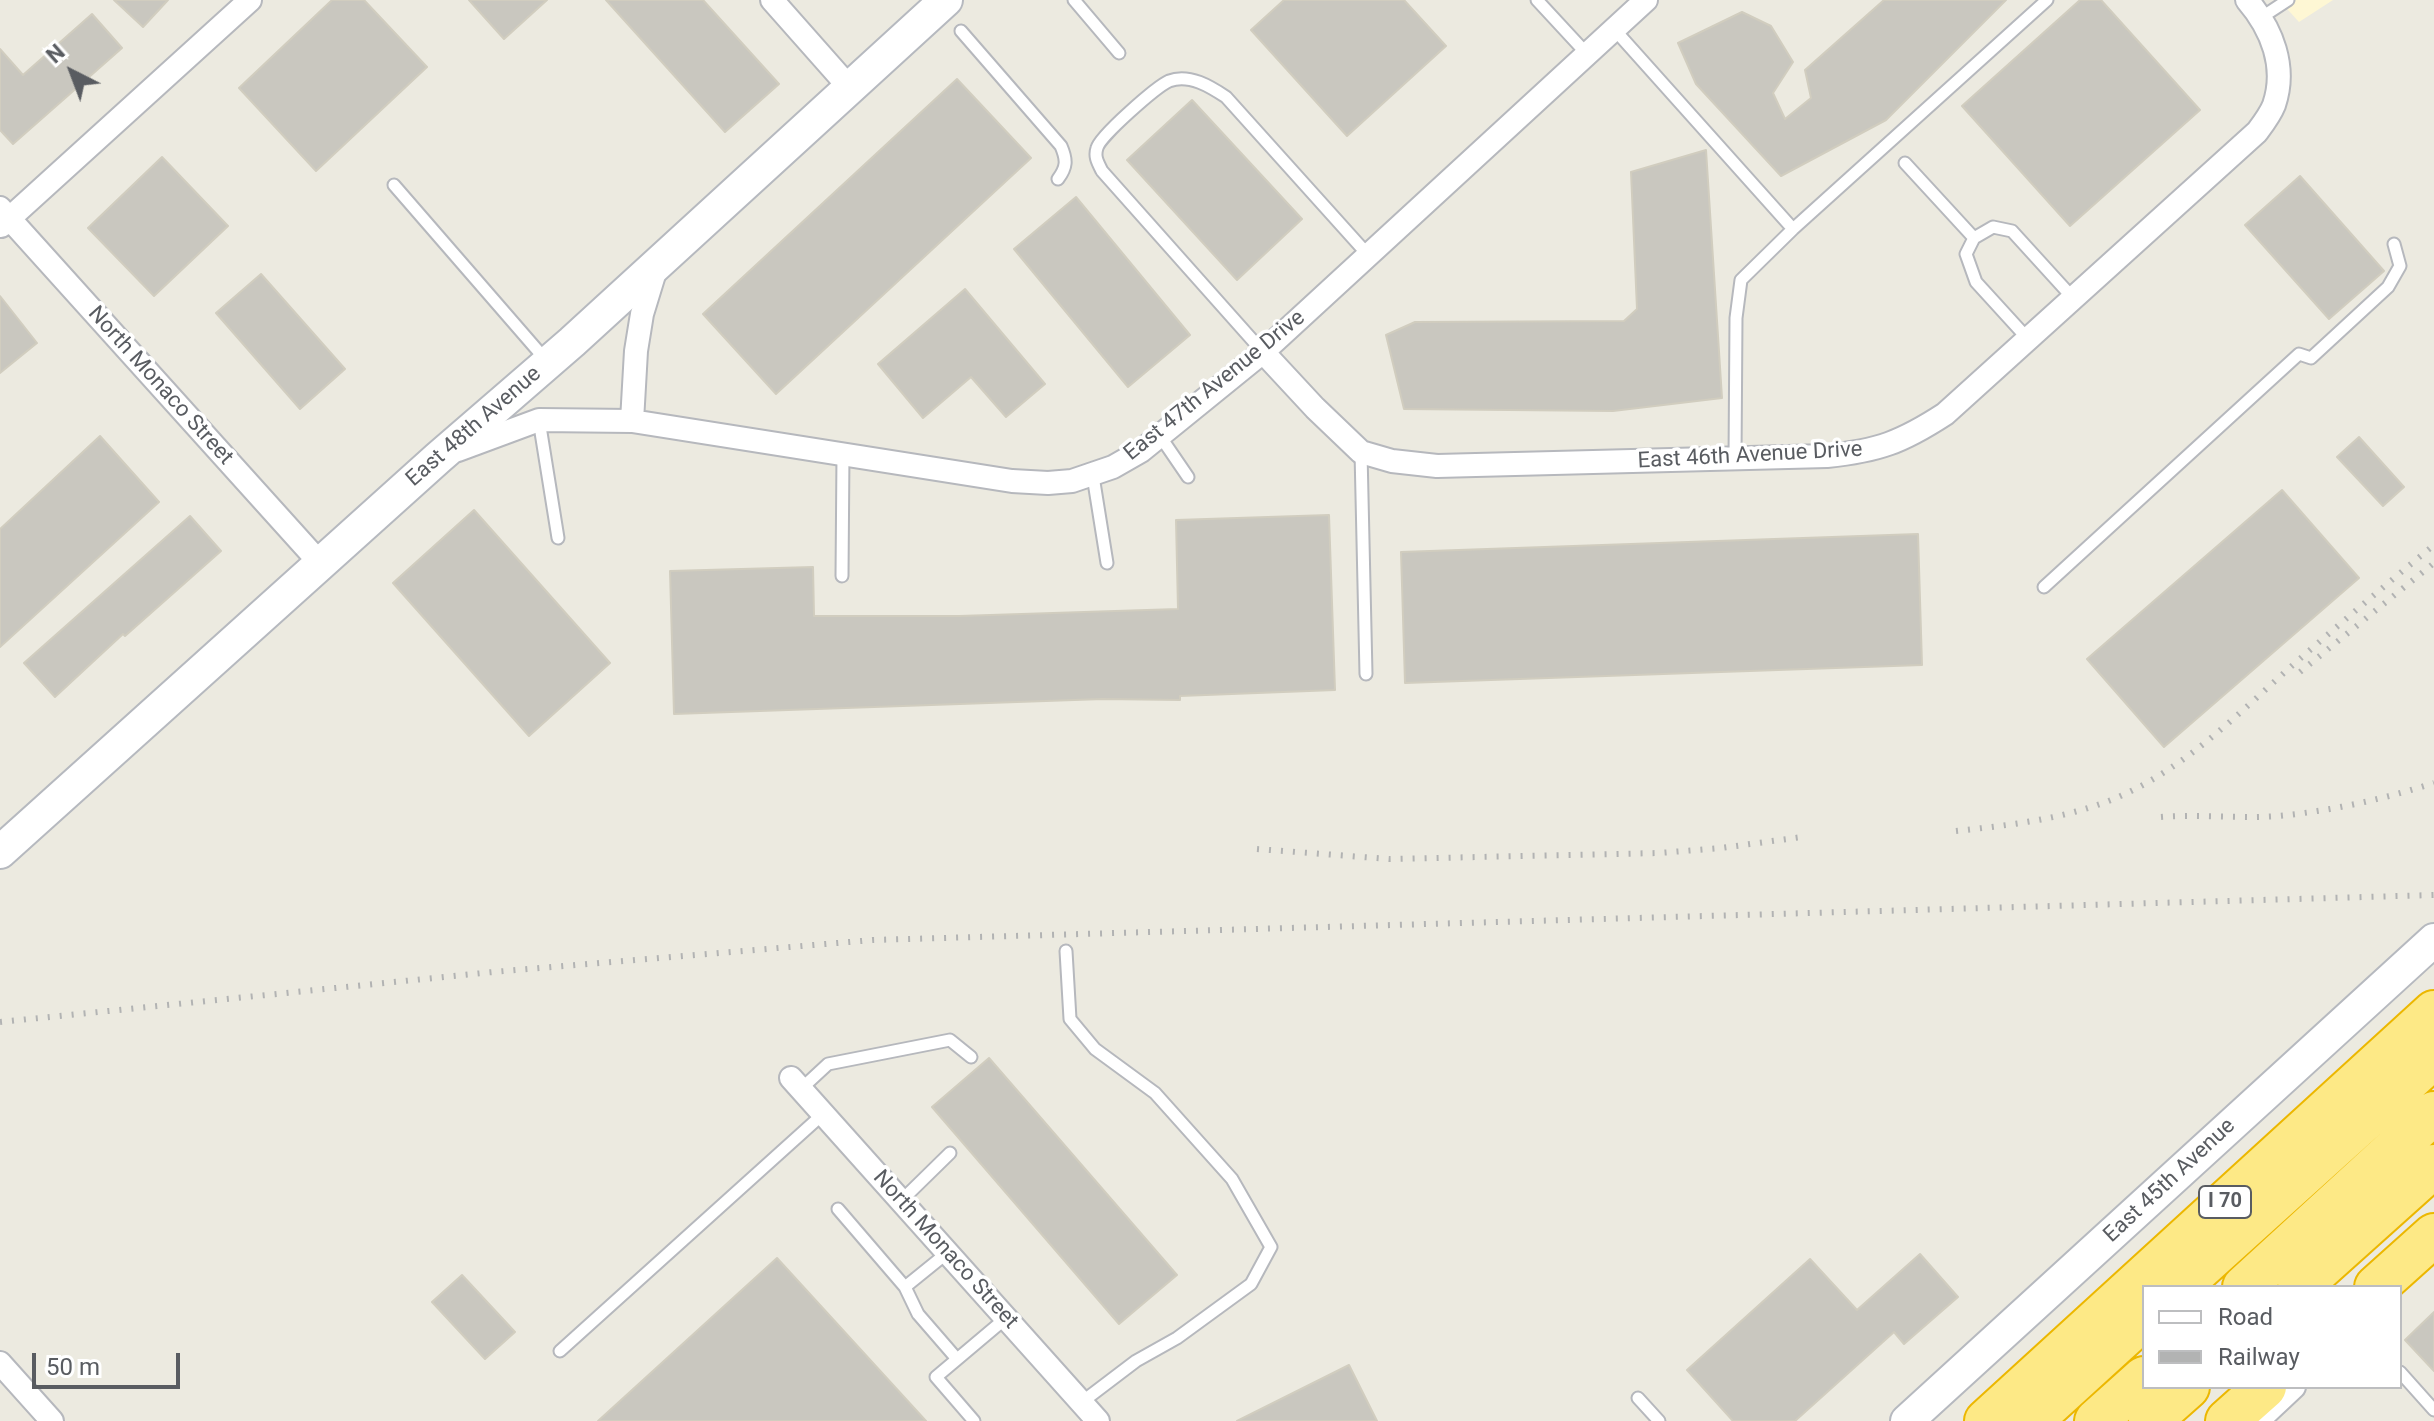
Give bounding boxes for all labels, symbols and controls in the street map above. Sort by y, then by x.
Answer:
north arrow [32,32,112,112]
text: N [41,39,70,68]
street label: North Monaco Street [82,301,238,471]
street label: East 47th Avenue Drive [1119,305,1311,467]
street label: East 48th Avenue [401,361,547,493]
street label: East 46th Avenue Drive [1637,437,1863,475]
street label: East 45th Avenue [2099,1113,2241,1249]
street label: North Monaco Street [867,1165,1023,1335]
road number: I 70 [2199,1186,2251,1218]
legend [2142,1285,2402,1389]
text: Road [2218,1303,2273,1331]
scale bar [36,1337,184,1387]
text: Railway [2218,1343,2300,1371]
text: 50 m [46,1353,100,1381]

